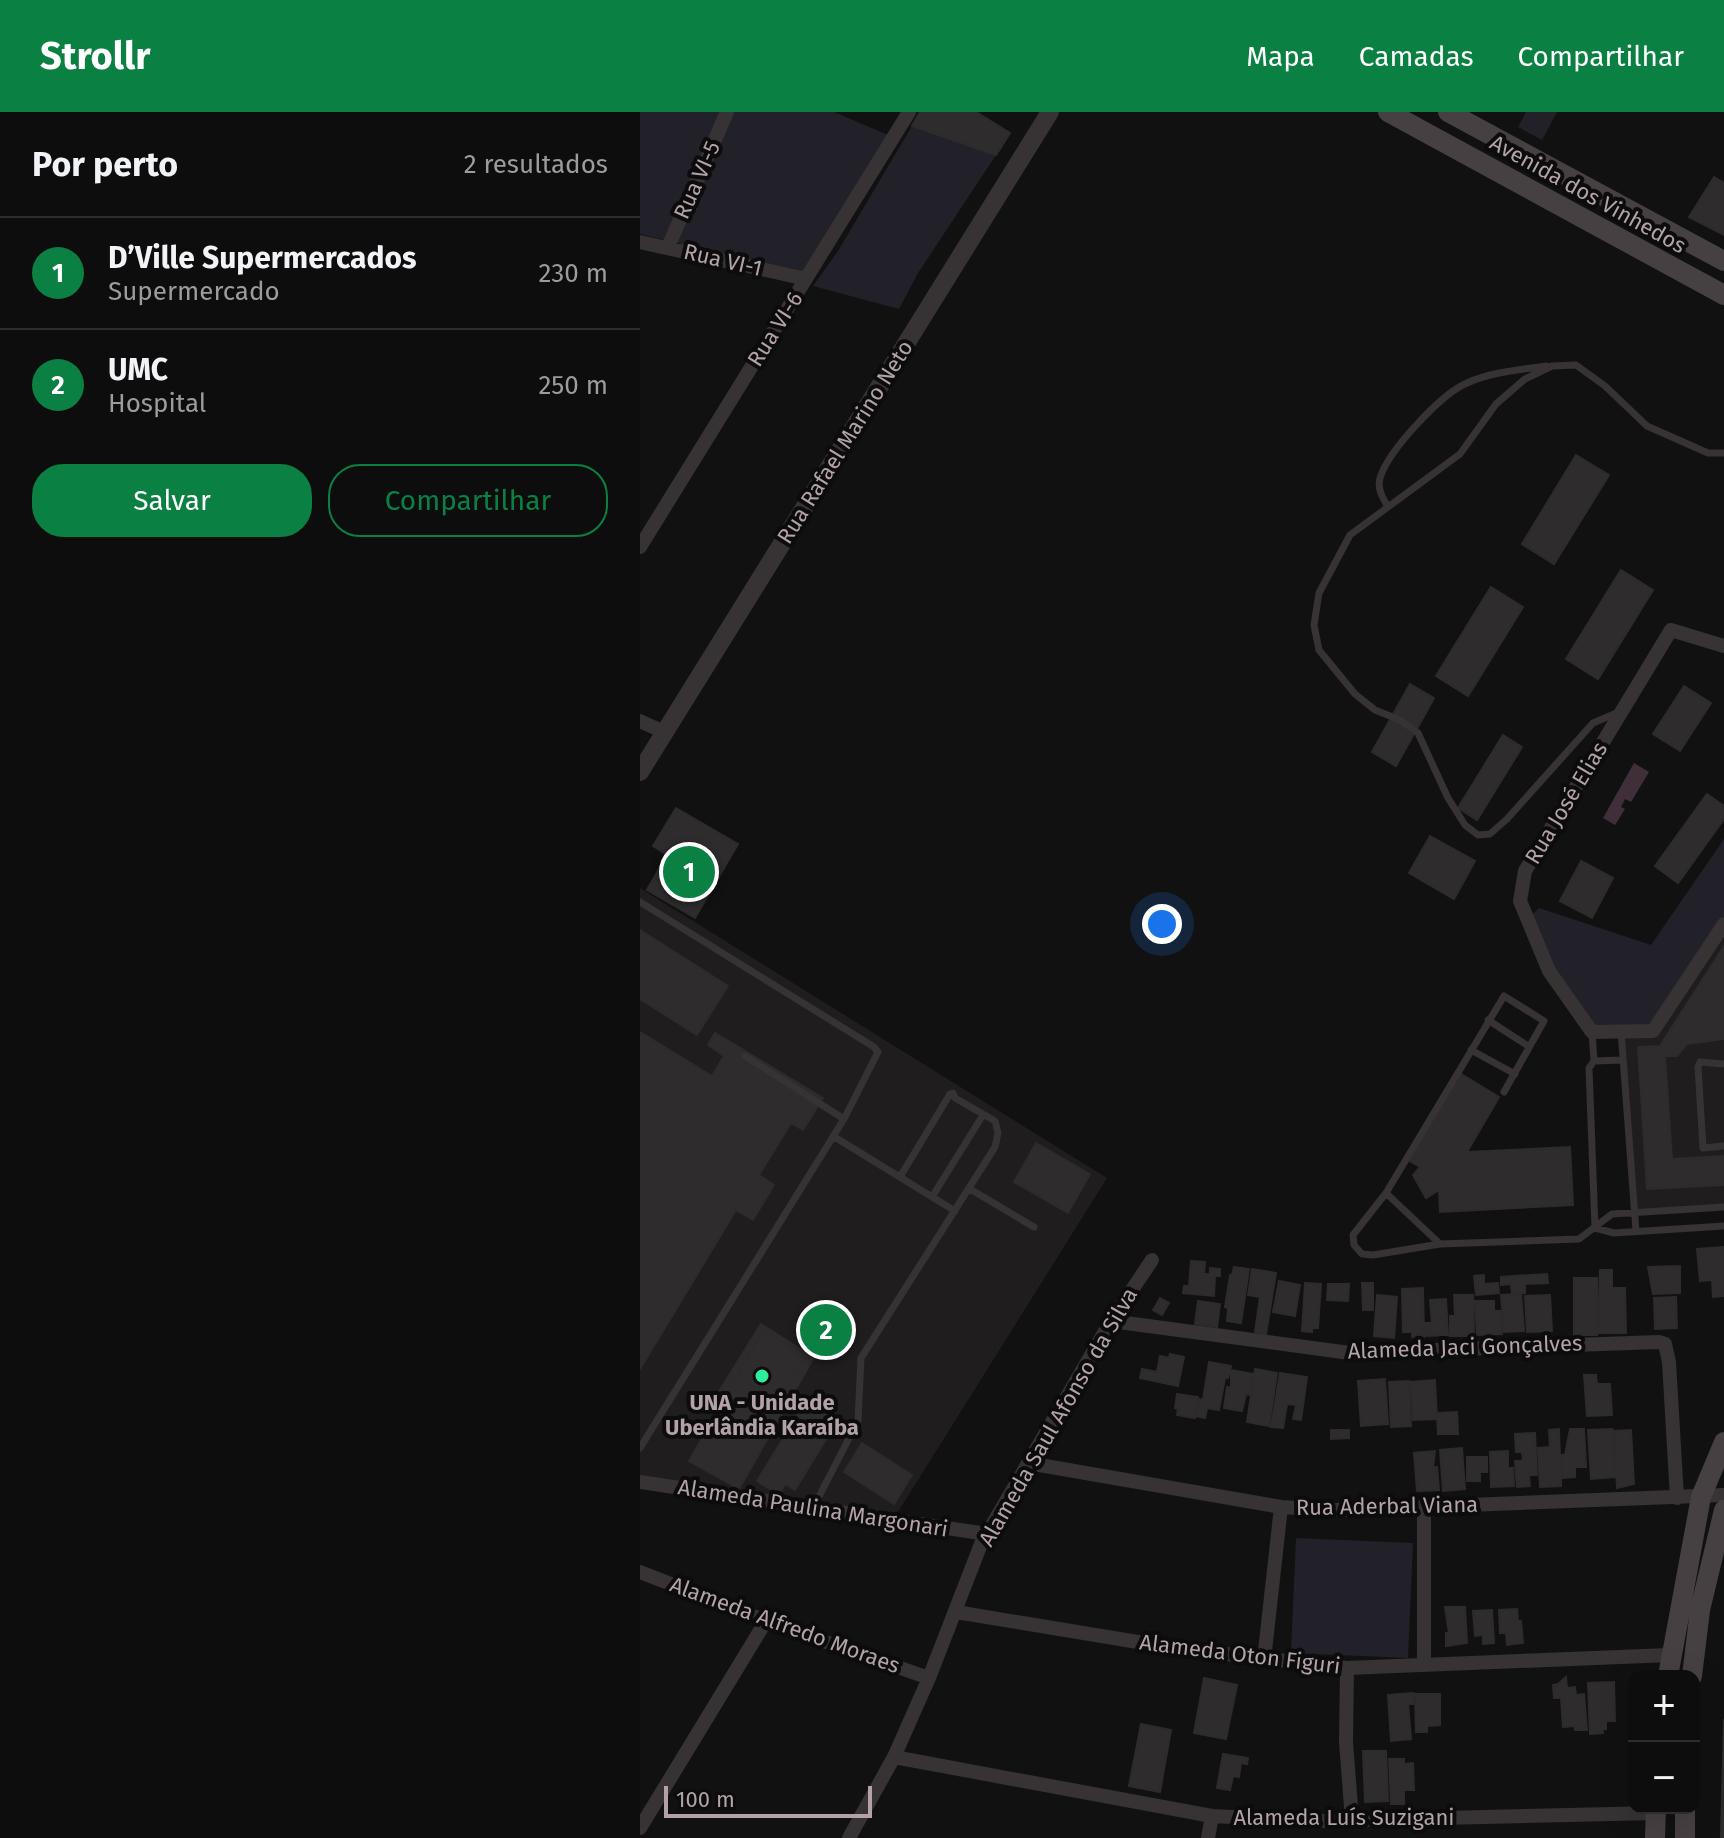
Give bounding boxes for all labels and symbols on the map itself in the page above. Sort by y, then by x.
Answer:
street label: Avenida dos Vinhedos [1485,129,1691,259]
street label: Rua VI-5 [668,137,726,223]
street label: Rua VI-1 [681,238,765,282]
street label: Rua VI-6 [741,287,809,371]
street label: Rua Rafael Marino Neto [771,335,919,549]
street label: Rua José Elias [1519,737,1613,869]
pin: 1 [663,842,715,902]
your location [1142,904,1182,944]
street label: Alameda Saul Afonso da Silva [973,1283,1143,1551]
pin: 2 [800,1300,852,1360]
street label: Alameda Jaci Gonçalves [1347,1329,1583,1365]
marker: UNA - Unidade Uberlândia Karaíba [753,1367,771,1385]
place label: UNA - Unidade Uberlândia Karaíba [665,1389,859,1441]
street label: Alameda Paulina Margonari [676,1473,950,1543]
street label: Rua Aderbal Viana [1296,1491,1478,1521]
street label: Alameda Alfredo Moraes [666,1571,904,1679]
street label: Alameda Oton Figuri [1138,1628,1342,1680]
scale bar [664,1782,872,1818]
street label: Alameda Luís Suzigani [1233,1804,1455,1831]

